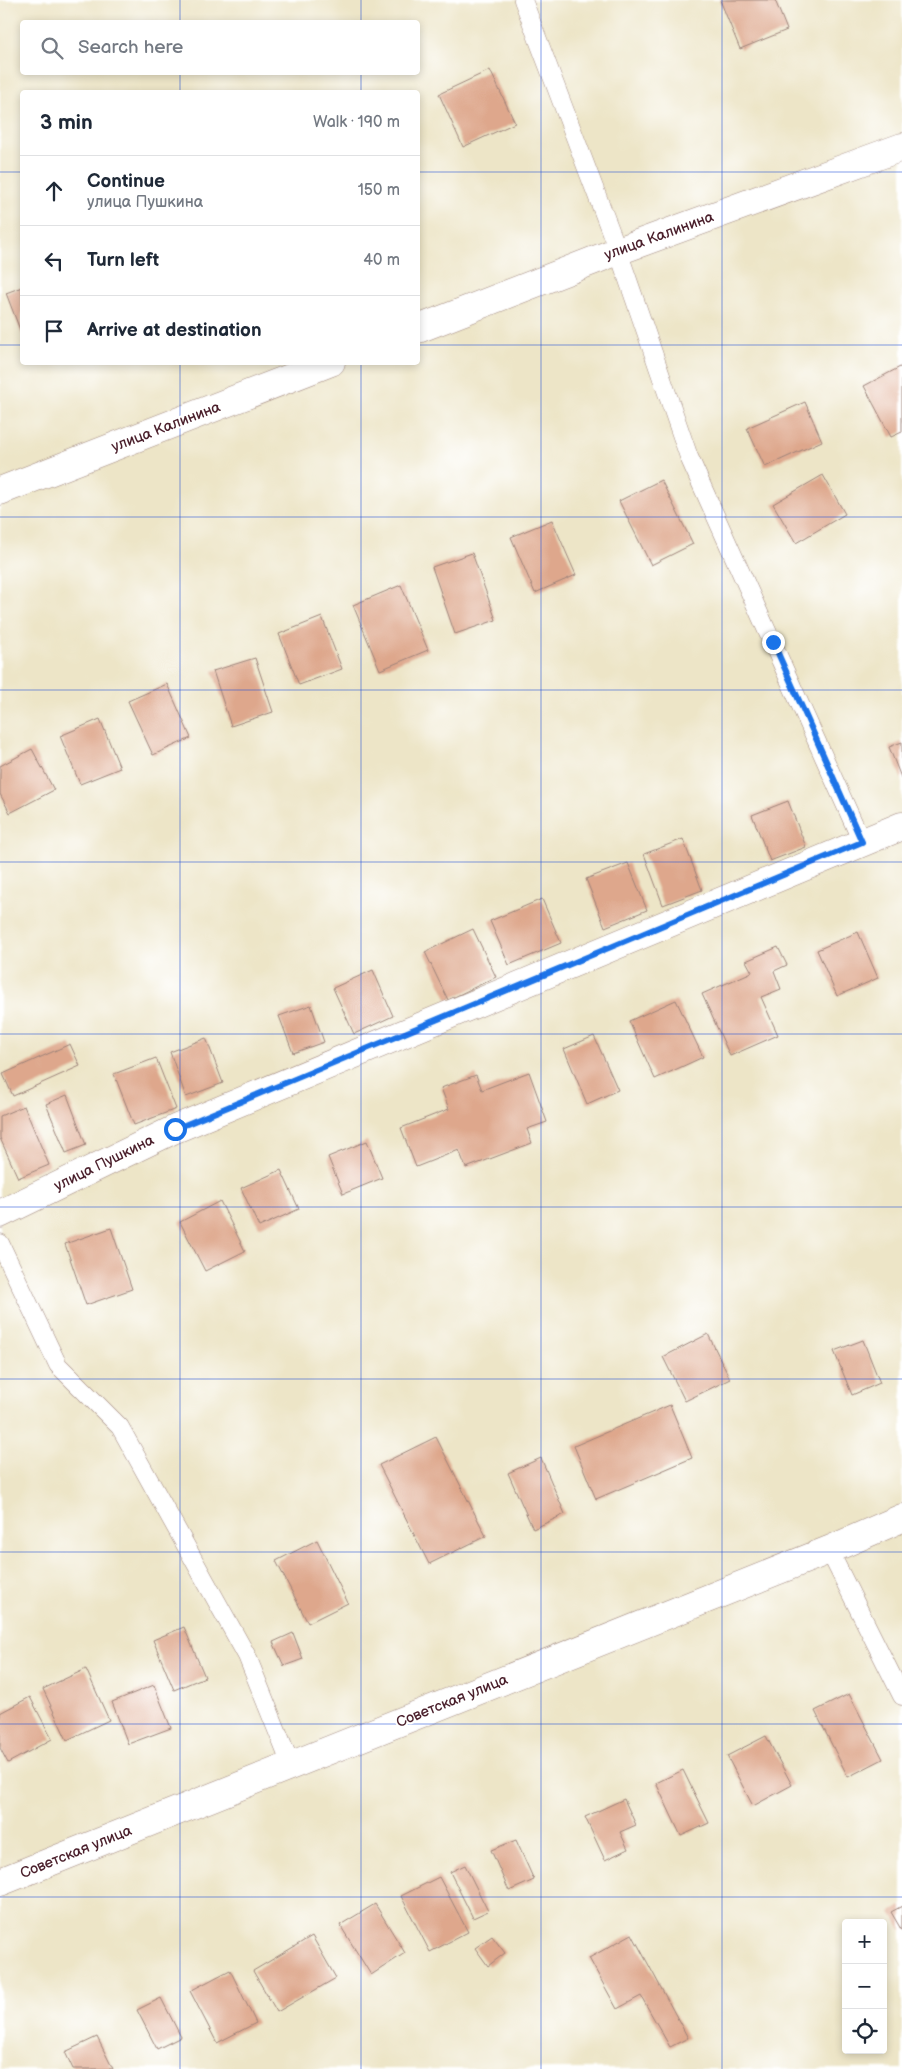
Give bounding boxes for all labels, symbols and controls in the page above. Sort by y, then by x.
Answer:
search box [20,20,420,75]
icon: search [38,34,66,62]
text: Search here [78,36,183,59]
text: 3 min [40,110,93,135]
text: Walk · 190 m [313,113,400,132]
text: Continue [87,170,165,193]
icon: ahead [40,177,68,205]
text: 150 m [358,181,400,200]
text: улица Пушкина [87,193,203,212]
street label: улица Калинина [602,207,717,265]
icon: left [40,247,68,275]
text: Turn left [87,249,159,272]
text: 40 m [363,251,400,270]
icon: arrive [40,317,68,345]
text: Arrive at destination [87,319,262,342]
street label: улица Калинина [109,397,223,457]
route end [762,631,785,654]
route start [164,1118,187,1141]
street label: улица Пушкина [51,1131,157,1195]
street label: Советская улица [393,1670,511,1732]
street label: Советская улица [17,1821,135,1883]
map controls [842,1919,887,2054]
button: + [842,1919,887,1964]
button: − [842,1964,887,2009]
button: locate [842,2009,887,2054]

